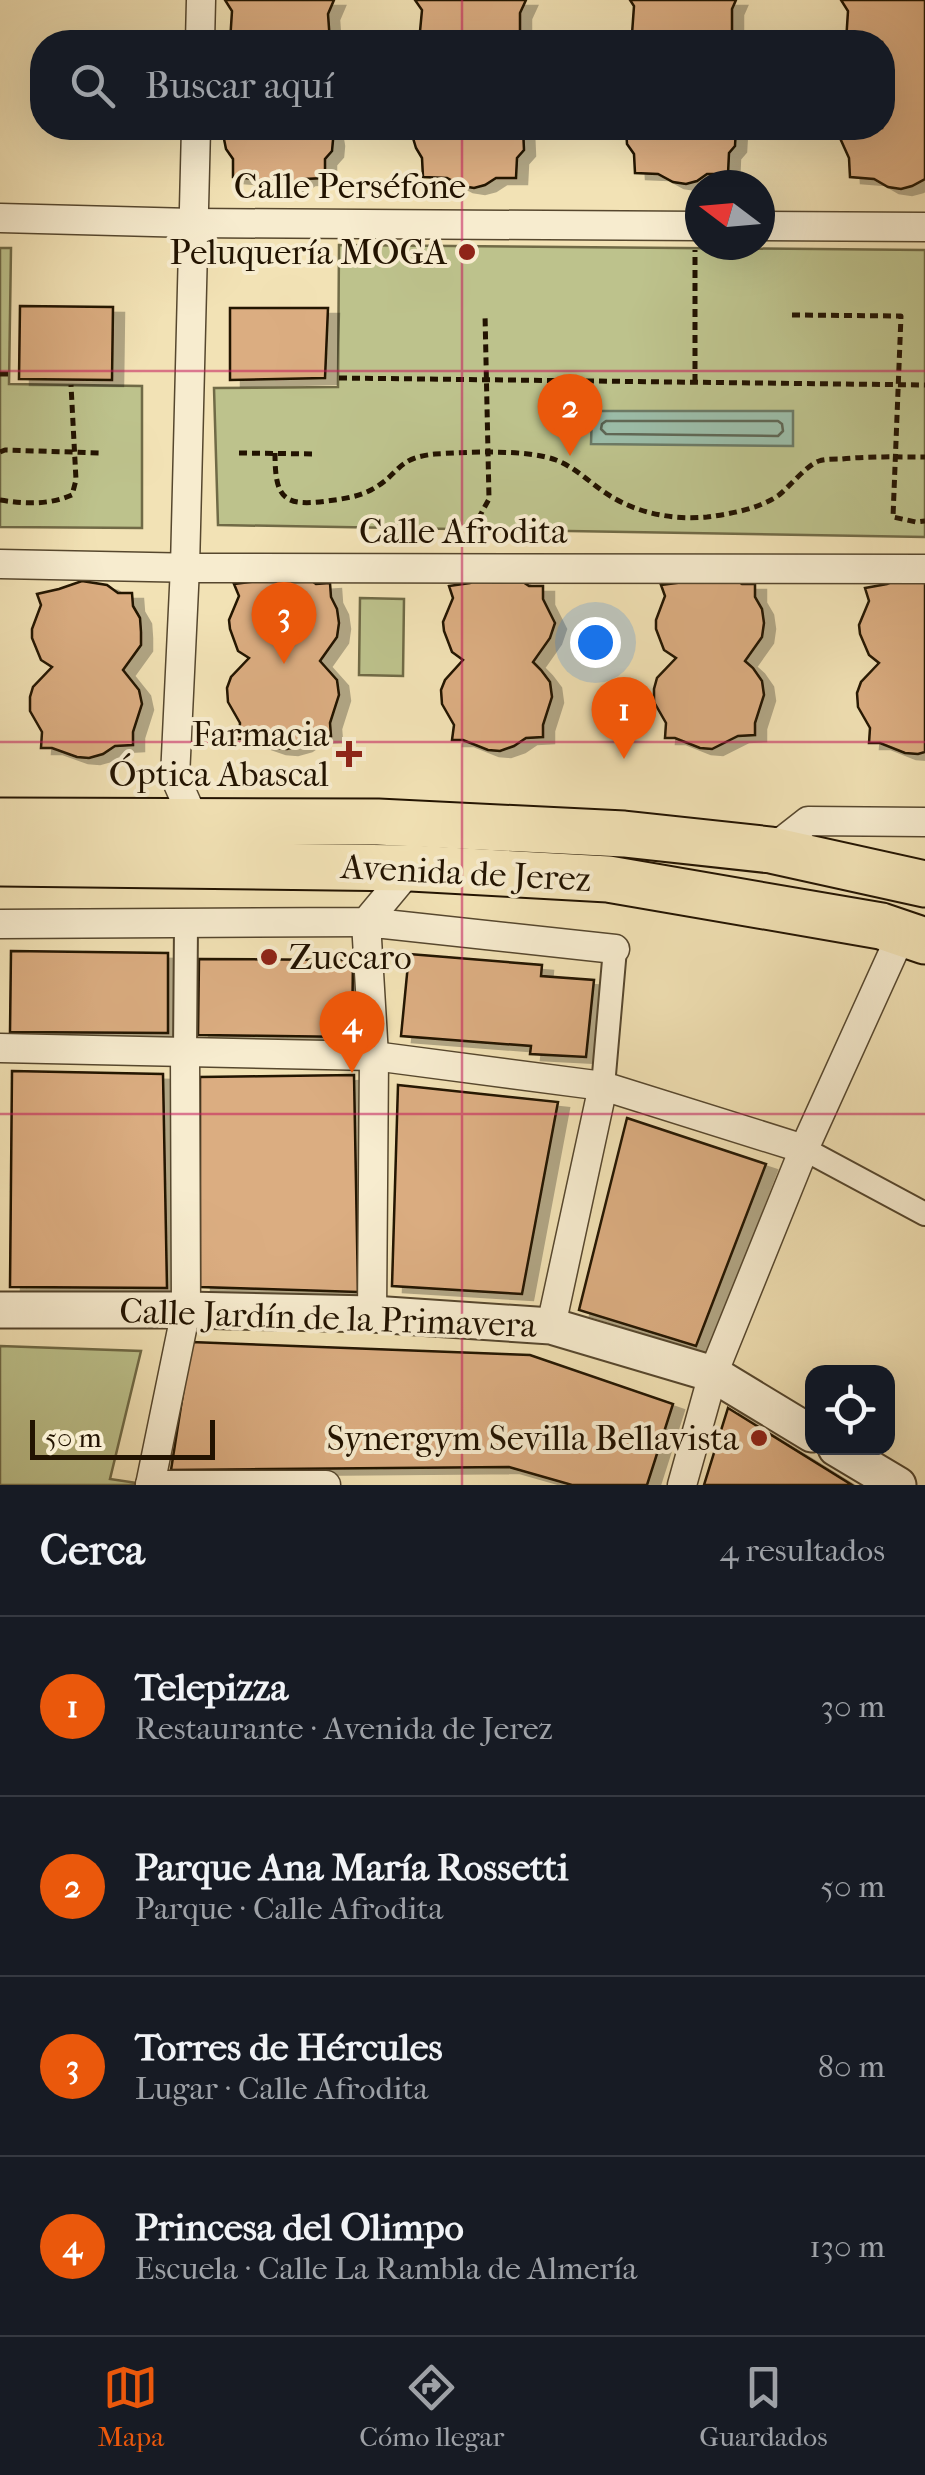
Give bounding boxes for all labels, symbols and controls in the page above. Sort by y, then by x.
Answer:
search box [30,30,895,140]
icon: search [65,58,120,113]
text: Buscar aquí [145,63,334,108]
street label: Calle Perséfone [234,166,466,207]
north arrow [685,170,775,260]
place label: Peluquería MOGA [170,232,447,273]
marker: Peluquería MOGA [456,241,478,263]
pin: 2 [538,374,602,456]
street label: Calle Afrodita [359,511,568,552]
pin: 3 [252,582,316,664]
your location [570,617,621,668]
pin: 1 [592,676,656,759]
place label: Farmacia Óptica Abascal [109,714,330,795]
marker: Farmacia Óptica Abascal [338,743,360,765]
street label: Avenida de Jerez [338,846,592,900]
place label: Zuccaro [289,937,412,978]
marker: Zuccaro [258,946,280,968]
pin: 4 [320,990,384,1073]
street label: Calle Jardín de la Primavera [119,1290,538,1346]
map controls [805,1365,895,1455]
button: locate [805,1365,895,1455]
scale bar [30,1415,215,1460]
place label: Synergym Sevilla Bellavista [327,1418,740,1459]
text: 50 m [45,1421,102,1454]
marker: Synergym Sevilla Bellavista [748,1427,770,1449]
text: Cerca [40,1526,145,1575]
text: 4 resultados [720,1532,885,1569]
text: Telepizza [135,1665,288,1710]
text: 1 [67,1688,78,1725]
text: 30 m [821,1688,885,1725]
text: Restaurante · Avenida de Jerez [135,1710,553,1747]
text: Parque Ana María Rossetti [135,1845,569,1890]
text: 2 [64,1868,81,1905]
text: 50 m [820,1868,885,1905]
text: Parque · Calle Afrodita [135,1890,443,1927]
text: Torres de Hércules [135,2025,443,2070]
text: 3 [66,2048,79,2085]
text: 80 m [818,2048,885,2085]
text: Lugar · Calle Afrodita [135,2070,428,2107]
text: Princesa del Olimpo [135,2205,464,2250]
text: 4 [63,2228,82,2265]
text: 130 m [809,2228,885,2265]
text: Escuela · Calle La Rambla de Almería [135,2250,637,2287]
tab: Mapa [97,2360,164,2453]
tab: Cómo llegar [359,2360,504,2453]
tab: Guardados [699,2360,828,2453]

